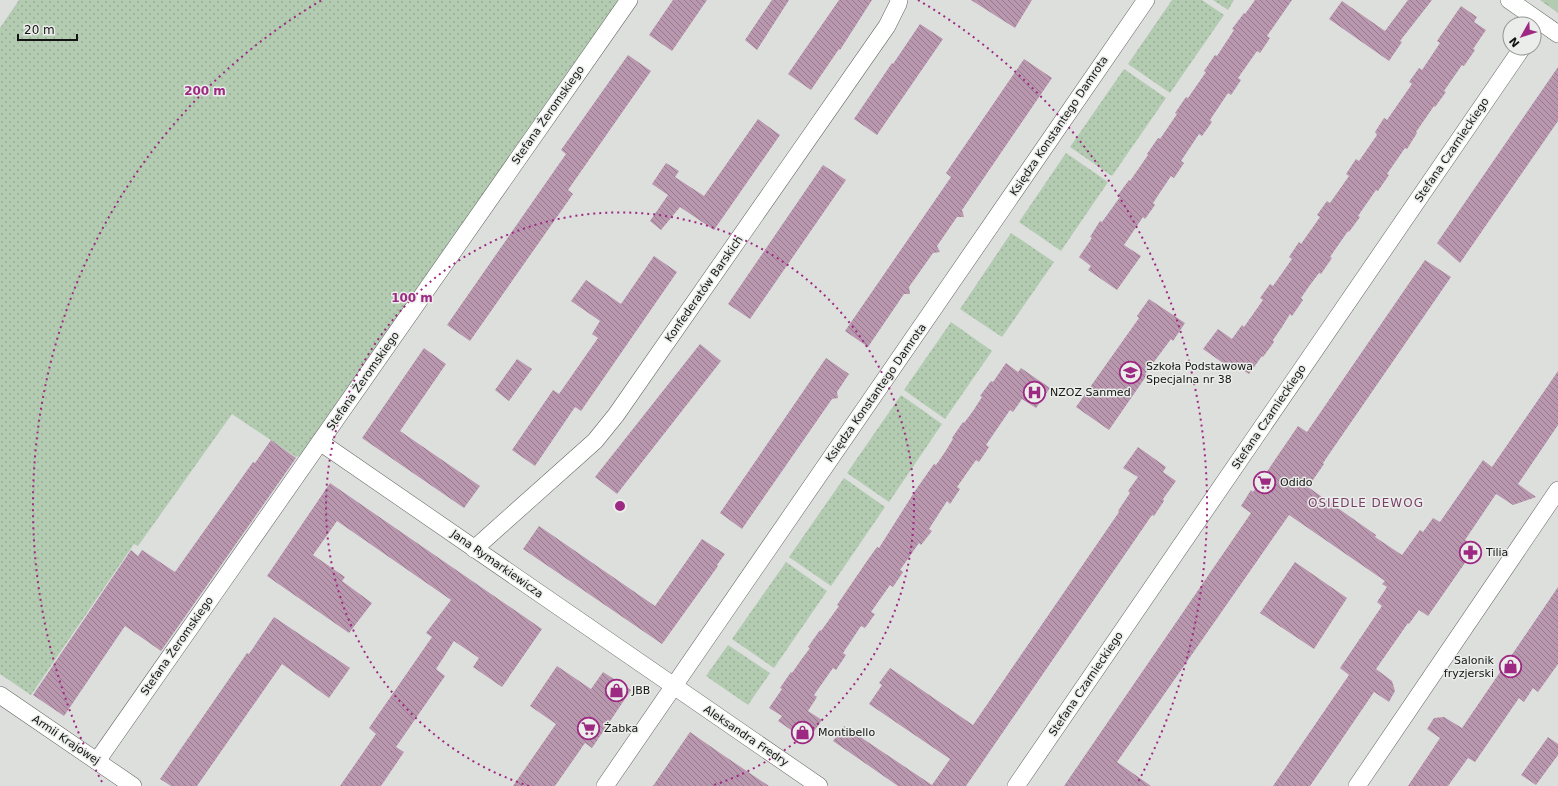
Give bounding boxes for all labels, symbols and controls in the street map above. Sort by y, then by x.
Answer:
scale bar [18,16,77,42]
north arrow [1502,16,1542,56]
text: 20 m [24,23,55,37]
text: N [1507,34,1523,50]
street label: Księdza Konstantego Damrota [1007,53,1111,199]
street label: Stefana Żeromskiego [509,63,587,167]
text: 200 m [184,84,226,98]
street label: Stefana Czarnieckiego [1412,95,1492,205]
street label: Konfederatów Barskich [662,233,746,345]
text: 100 m [391,291,433,305]
street label: Księdza Konstantego Damrota [823,321,929,465]
street label: Stefana Żeromskiego [324,329,402,433]
school or university icon: Szkoła Podstawowa Specjalna nr 38 [1118,359,1144,385]
place label: Szkoła Podstawowa Specjalna nr 38 [1146,360,1253,386]
street label: Stefana Czarnieckiego [1229,362,1309,472]
hospital icon: NZOZ Sanmed [1022,379,1048,405]
place label: NZOZ Sanmed [1050,386,1131,399]
supermarket icon: Odido [1252,469,1278,495]
place label: Odido [1280,476,1313,489]
district label: OSIEDLE DEWOG [1308,496,1424,510]
centre of rings [613,499,627,513]
street label: Jana Rymarkiewicza [448,527,546,601]
pharmacy icon: Tilia [1458,539,1484,565]
place label: Tilia [1485,546,1508,559]
street label: Stefana Żeromskiego [138,594,216,698]
street label: Stefana Czarnieckiego [1046,629,1126,739]
shop icon: Salonik fryzjerski [1497,653,1523,679]
place label: Salonik fryzjerski [1444,654,1495,680]
shop icon: JBB [604,677,630,703]
place label: JBB [631,684,650,697]
street label: Aleksandra Fredry [701,703,791,769]
street label: Armii Krajowej [30,712,102,768]
supermarket icon: Żabka [575,715,601,741]
shop icon: Montibello [790,719,816,745]
place label: Żabka [604,722,638,735]
place label: Montibello [818,726,875,739]

